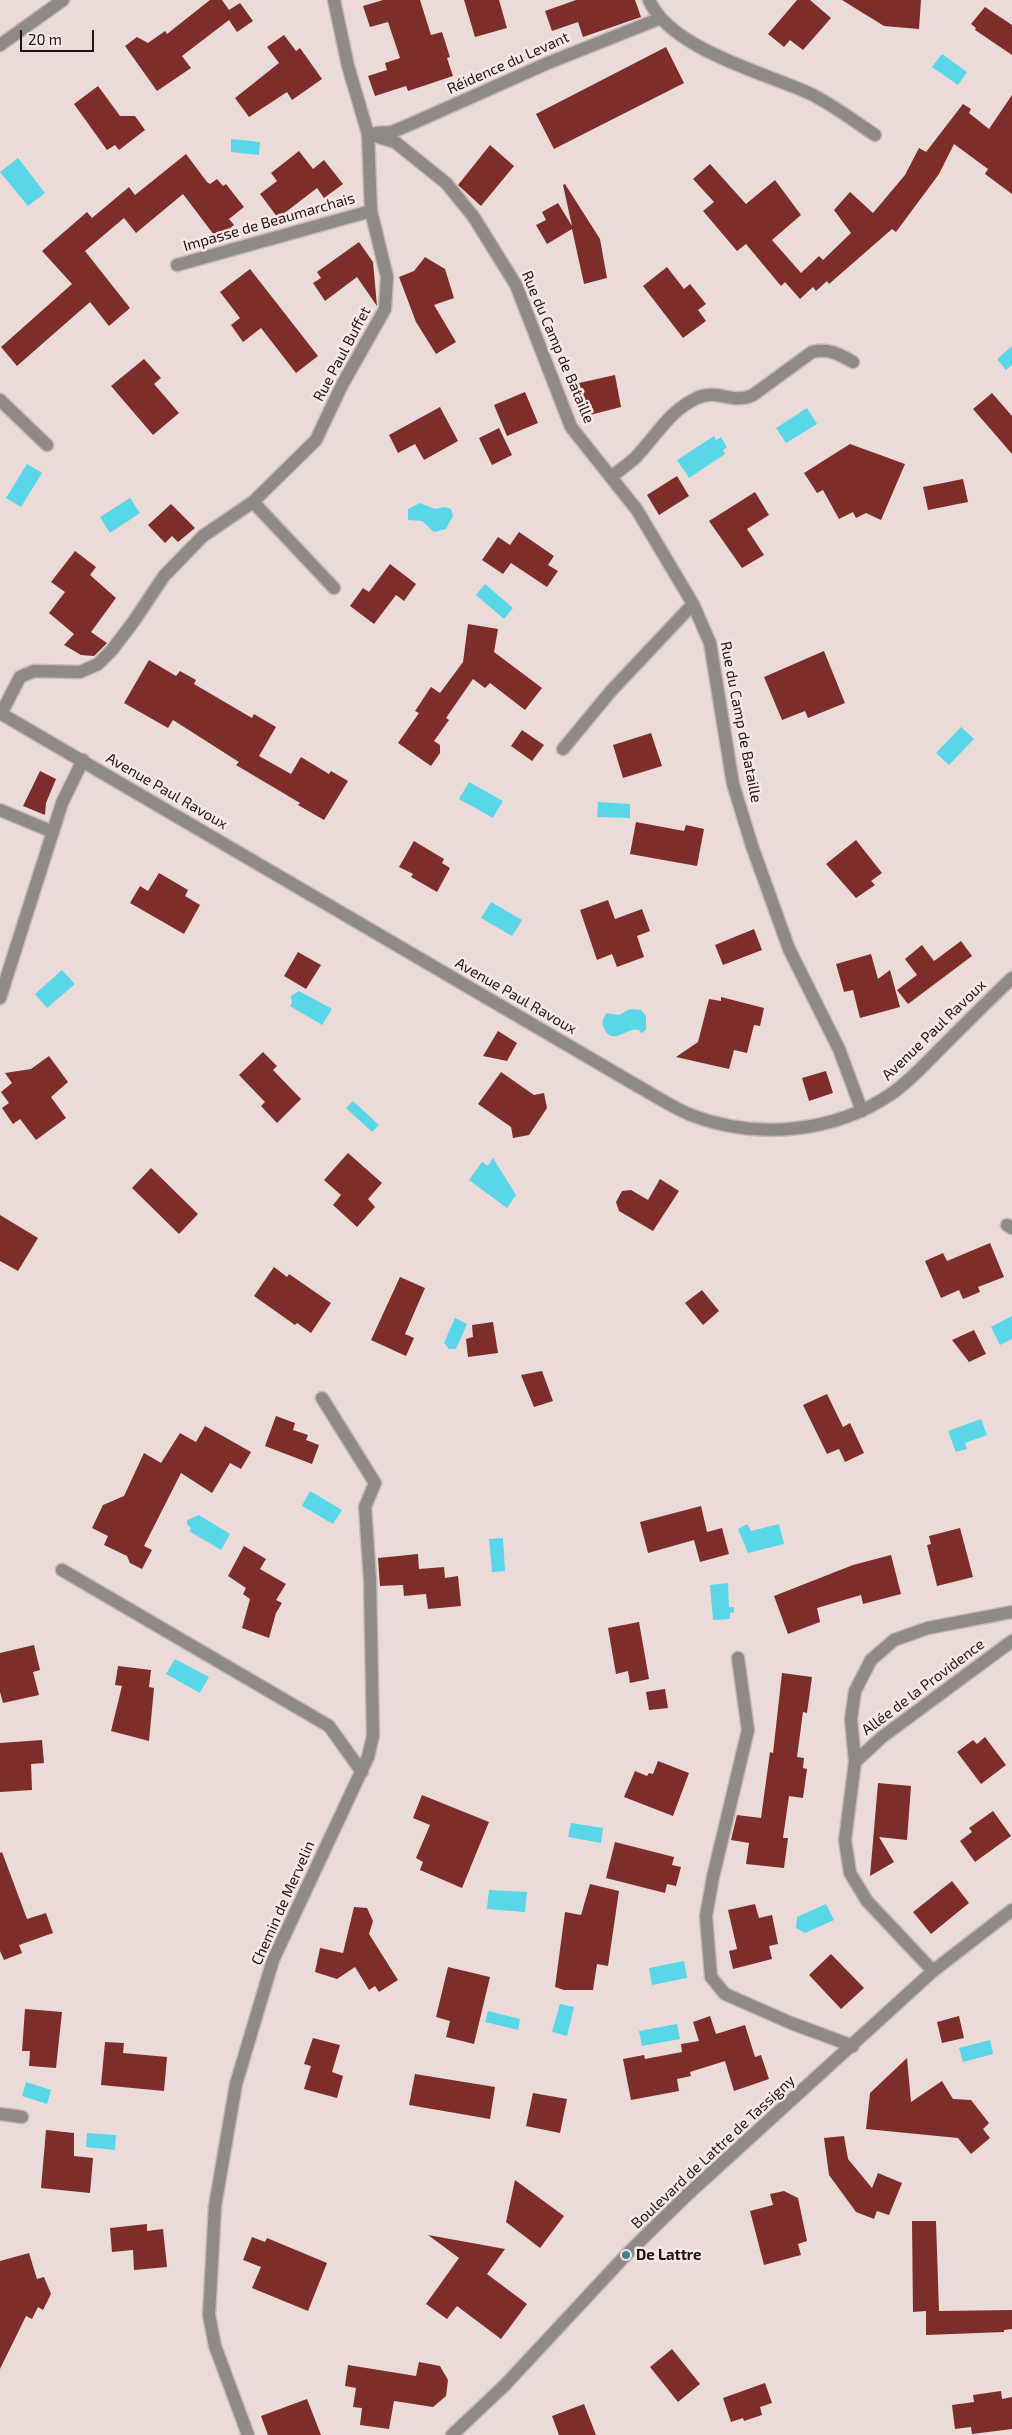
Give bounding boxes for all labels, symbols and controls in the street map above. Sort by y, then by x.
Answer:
scale bar [22,20,96,52]
street label: Réidence du Levant [444,28,572,98]
text: 20 m [28,30,62,48]
street label: Impasse de Beaumarchais [181,189,357,255]
street label: Rue du Camp de Bataille [518,268,598,426]
street label: Rue Paul Buffet [309,304,375,404]
street label: Rue du Camp de Bataille [717,640,765,804]
street label: Avenue Paul Ravoux [103,749,231,833]
street label: Avenue Paul Ravoux [452,954,580,1038]
street label: Avenue Paul Ravoux [878,976,990,1084]
street label: Allée de la Providence [858,1635,988,1739]
street label: Chemin de Mervelin [247,1838,319,1968]
street label: Boulevard de Lattre de Tassigny [628,2071,798,2233]
place label: De Lattre [636,2246,702,2264]
marker: De Lattre [620,2249,632,2261]

